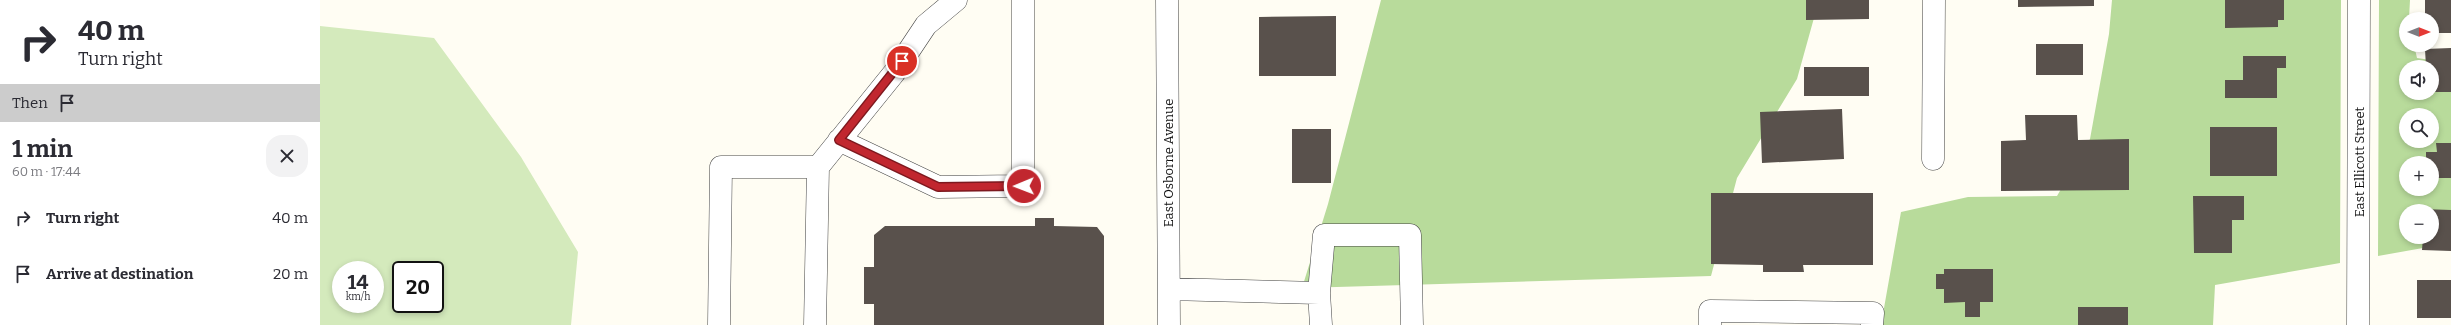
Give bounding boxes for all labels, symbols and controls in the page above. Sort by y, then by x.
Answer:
north arrow [2399,12,2439,52]
map controls [2399,12,2439,244]
text: 40 m [78,14,145,47]
icon: right [12,16,64,68]
pin [885,44,919,78]
text: Turn right [78,48,163,70]
icon: arrive [891,50,913,72]
button: sound [2399,60,2439,100]
icon: arrive [56,92,78,114]
text: Then [12,94,48,112]
street label: East Osborne Avenue [1161,99,1176,227]
street label: East Ellicott Street [2352,106,2367,217]
button: search [2399,108,2439,148]
text: 1 min [12,135,73,163]
button: close [266,135,308,177]
button: + [2399,156,2439,196]
text: 60 m · 17:44 [12,164,81,179]
position arrow [1003,165,1045,207]
button: − [2399,204,2439,244]
icon: right [12,207,34,229]
text: Turn right [46,209,119,227]
text: 40 m [272,209,308,227]
speed limit sign: 20 [392,261,444,313]
icon: arrive [12,263,34,285]
text: Arrive at destination [46,265,193,283]
text: 20 m [273,265,308,283]
text: 14 [348,270,368,294]
text: km/h [346,291,370,303]

